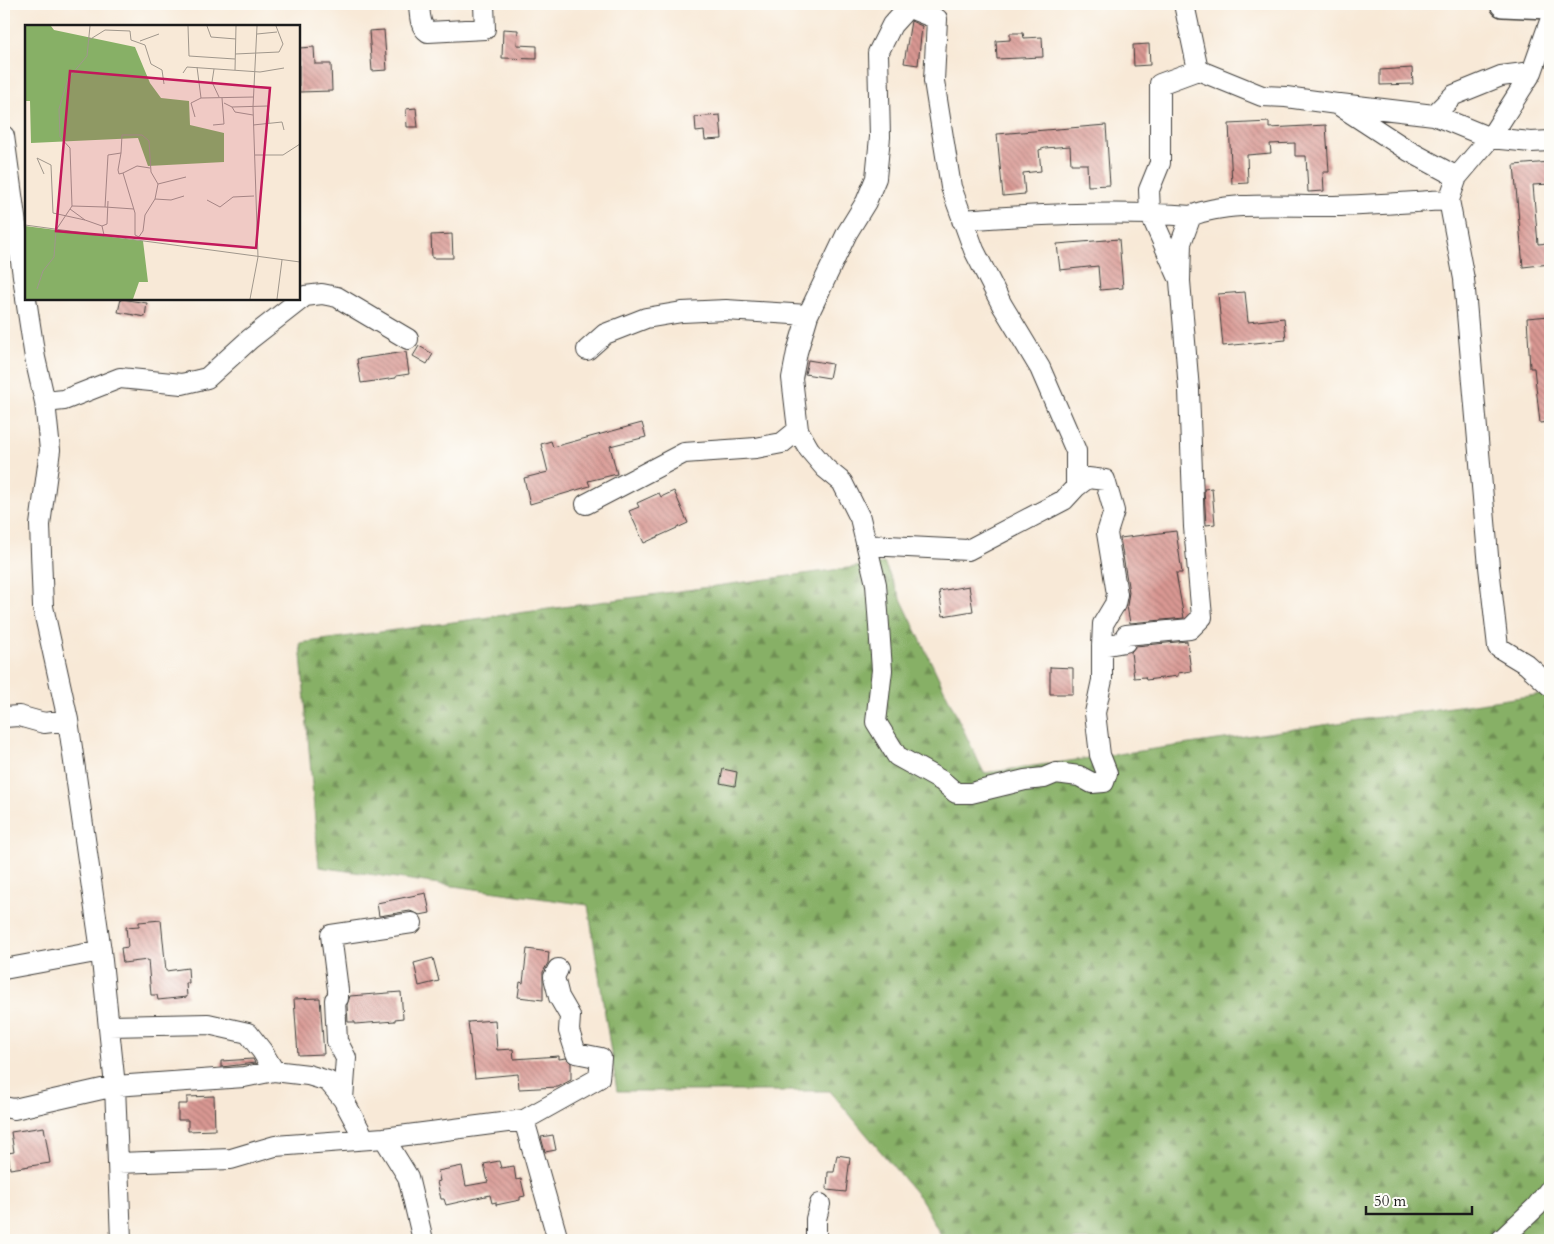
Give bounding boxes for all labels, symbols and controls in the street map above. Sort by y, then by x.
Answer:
inset map [25,25,300,300]
scale bar [1366,1184,1473,1216]
text: 50 m [1374,1191,1406,1211]

